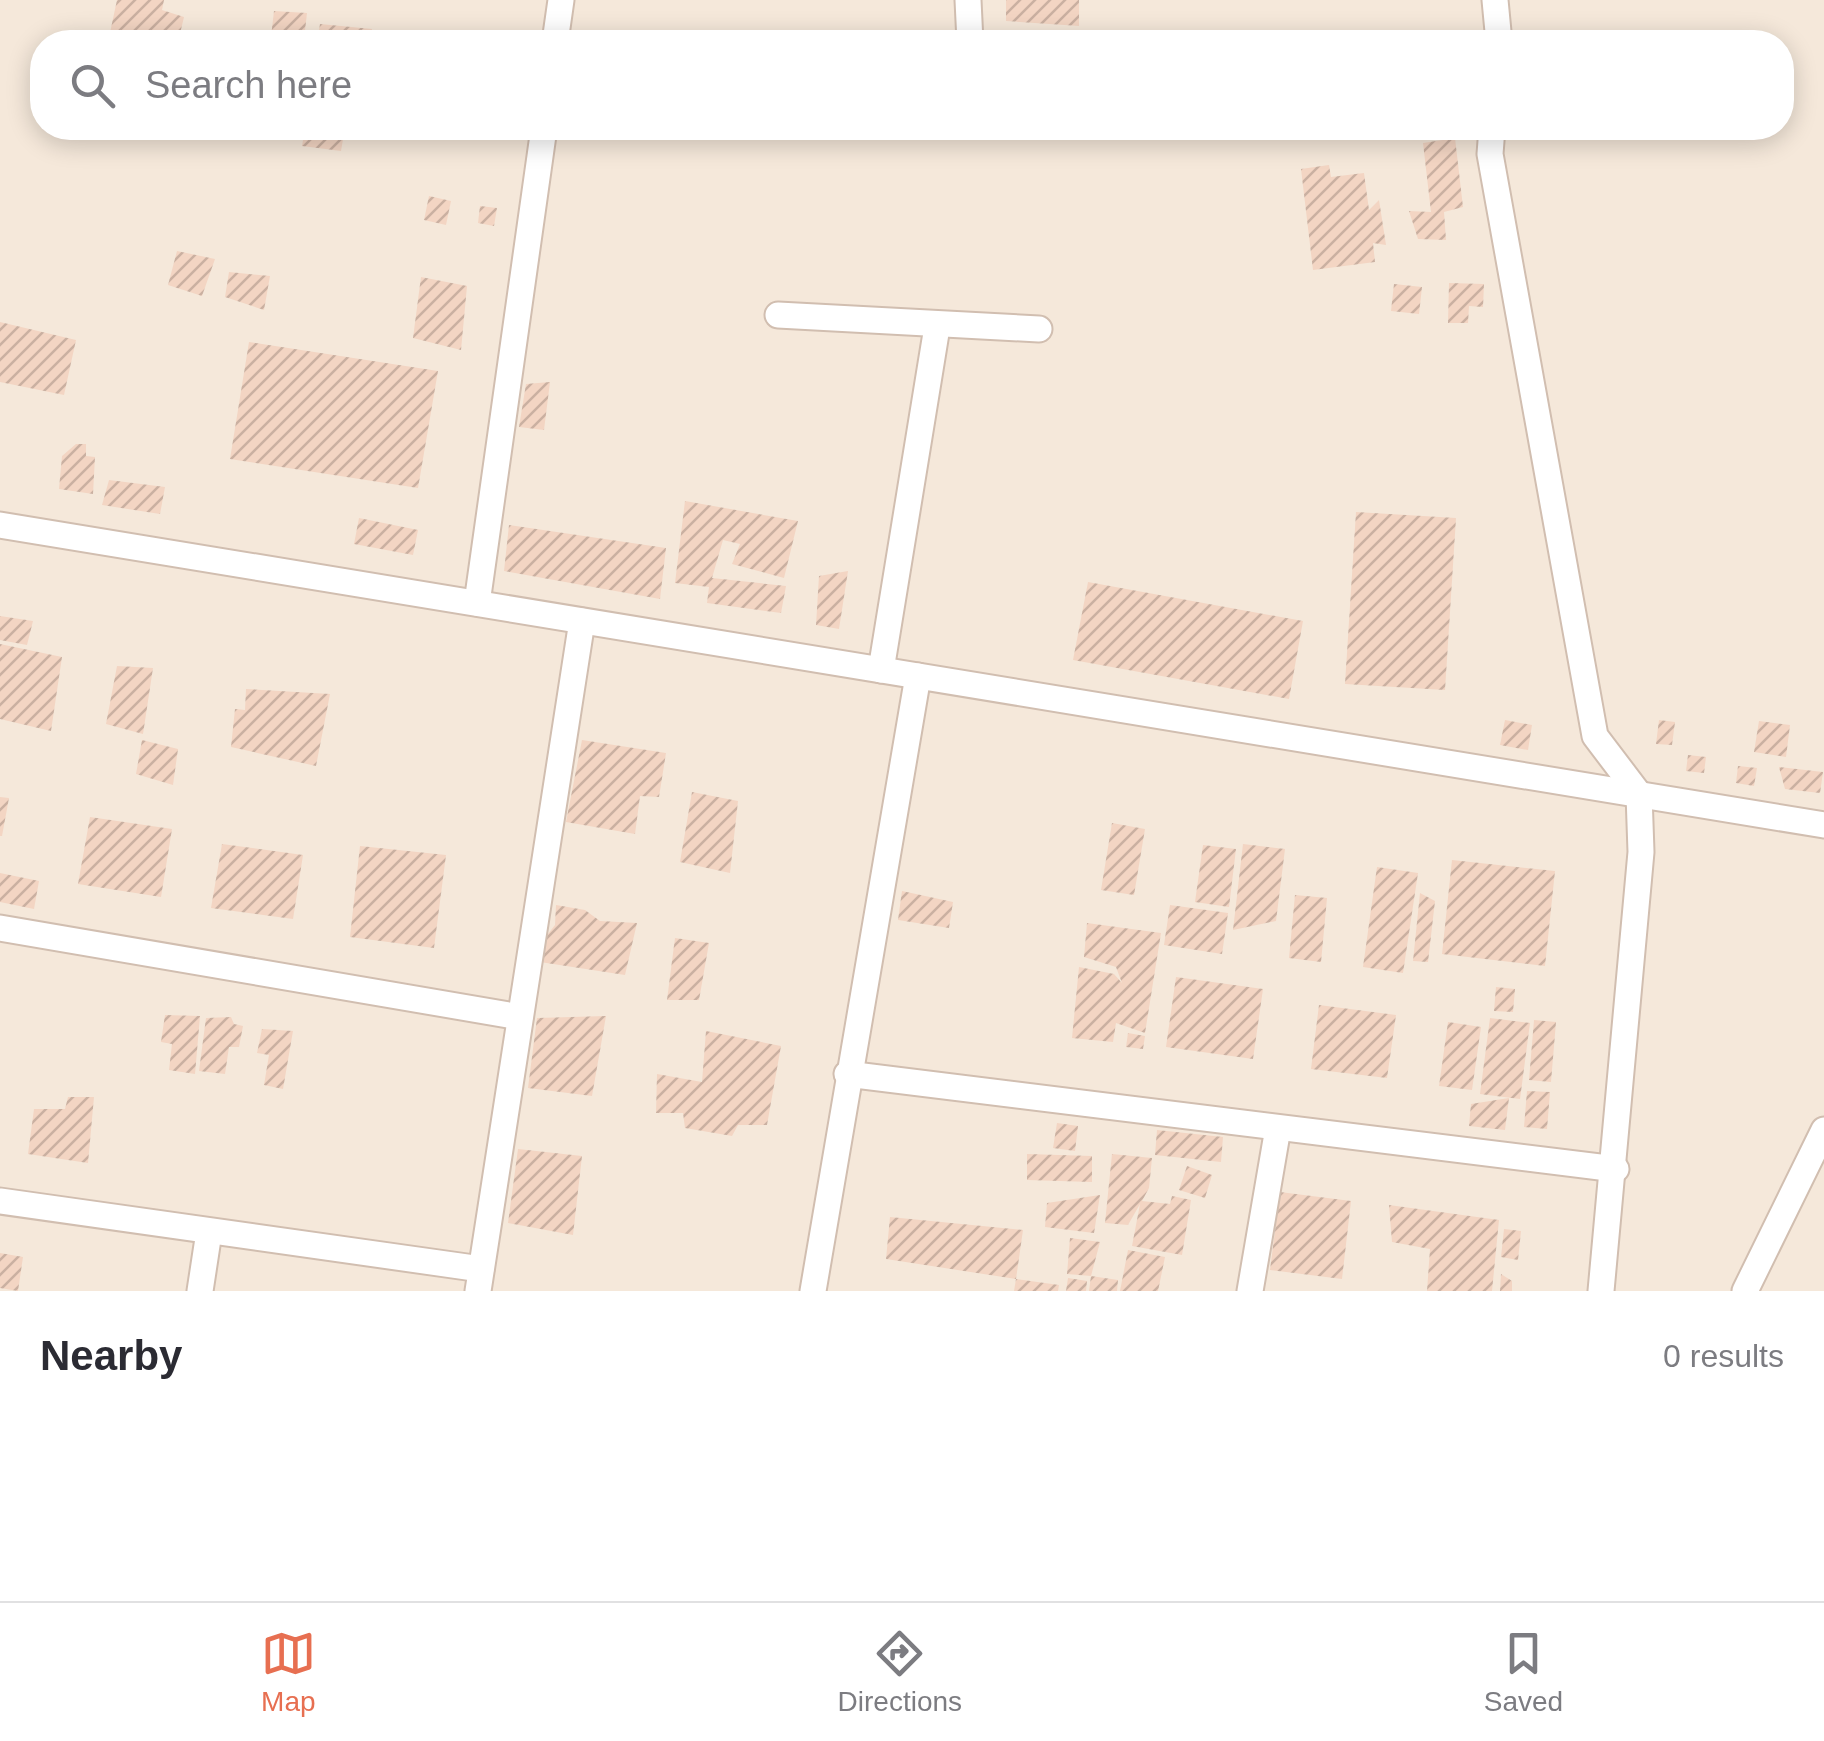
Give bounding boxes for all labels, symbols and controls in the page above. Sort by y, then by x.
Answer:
search box [30,30,1794,140]
icon: search [65,58,120,113]
text: Search here [145,64,352,106]
text: Nearby [40,1332,182,1379]
text: 0 results [1663,1338,1784,1374]
tab: Map [261,1626,316,1718]
tab: Directions [838,1626,962,1718]
tab: Saved [1484,1626,1563,1718]

